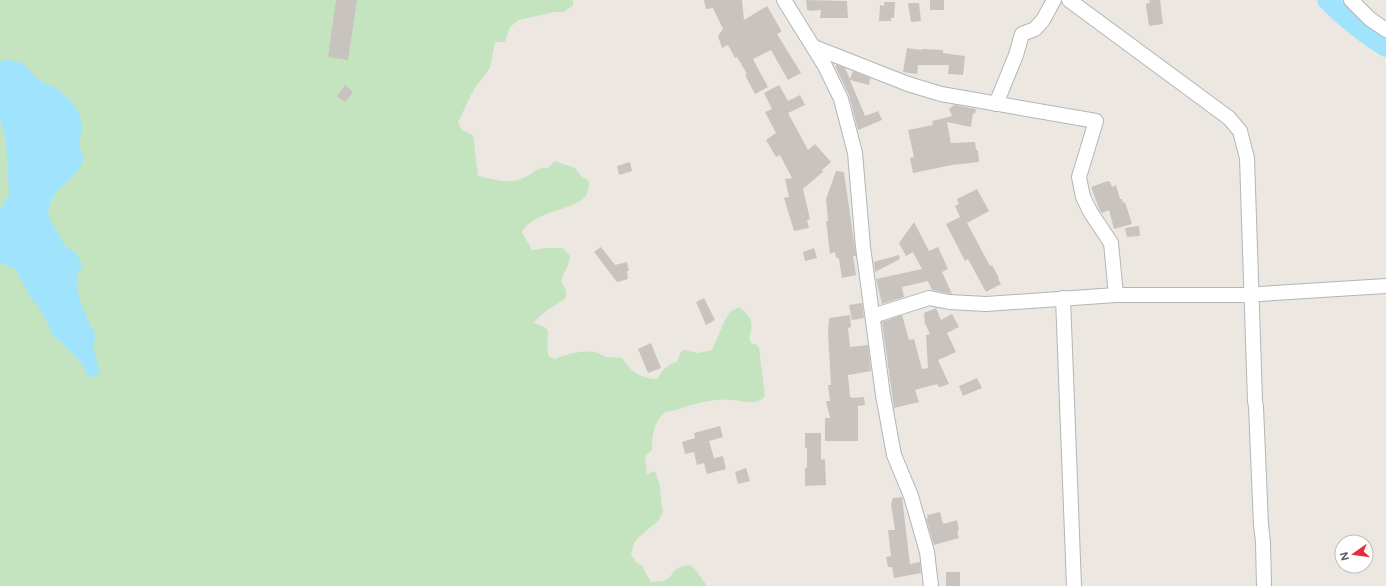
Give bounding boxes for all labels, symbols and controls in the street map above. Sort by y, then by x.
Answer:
north arrow [1334,534,1374,574]
text: N [1337,551,1352,562]

